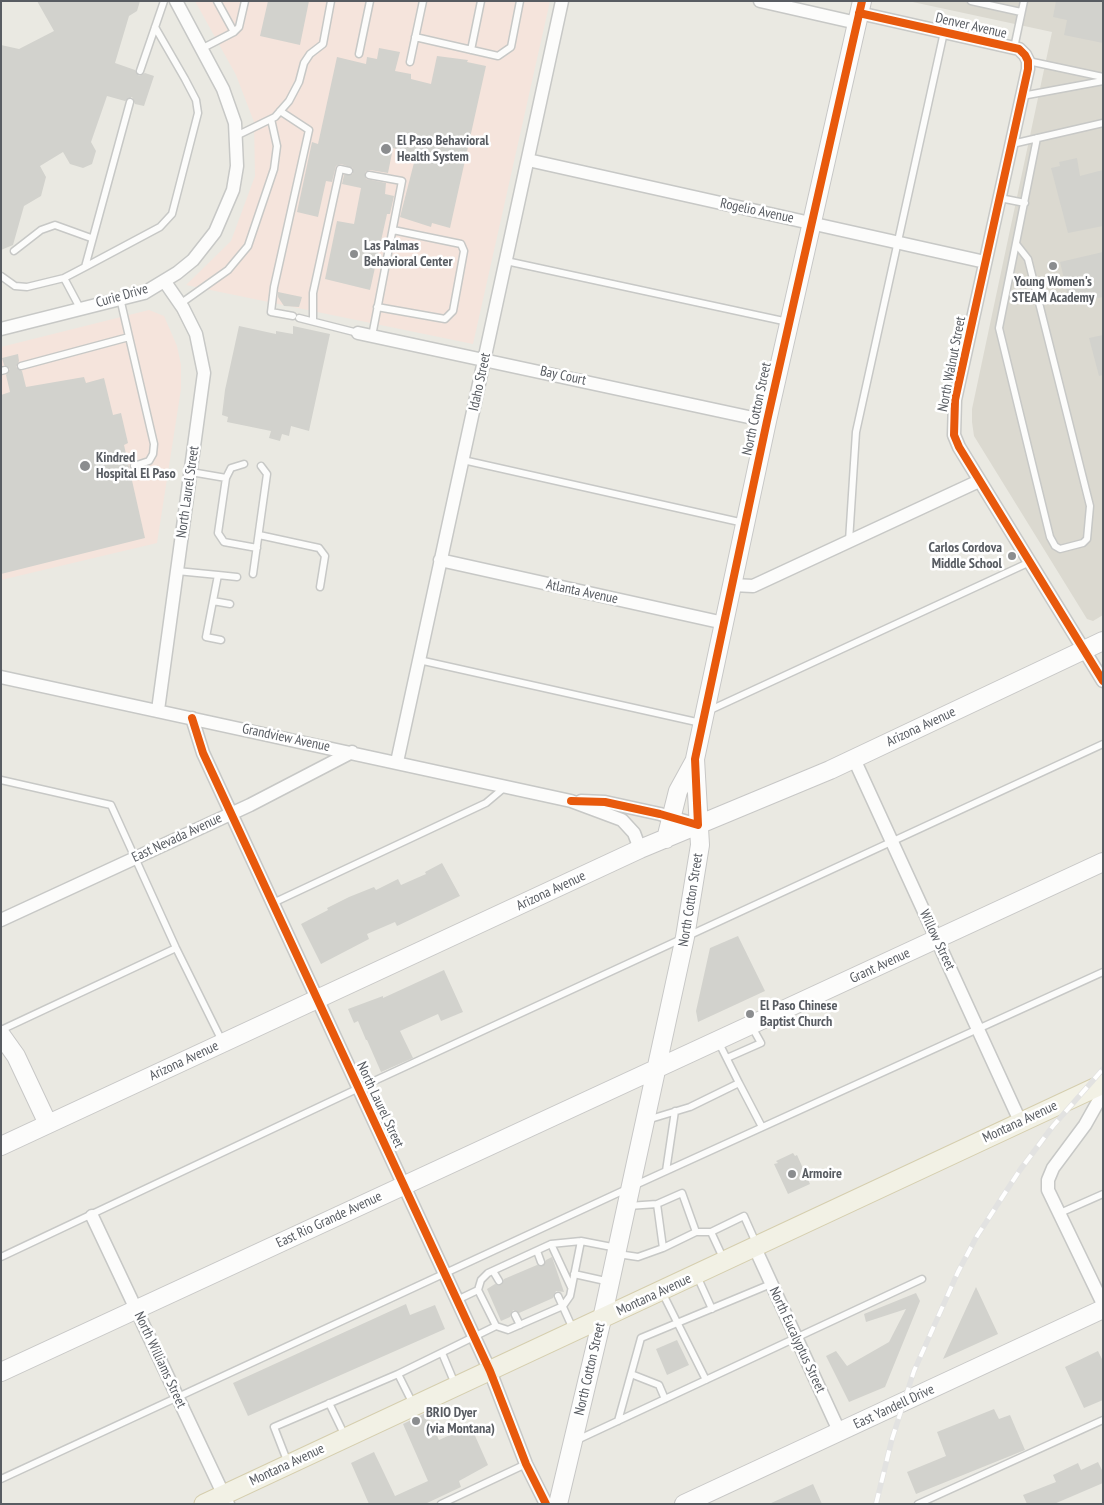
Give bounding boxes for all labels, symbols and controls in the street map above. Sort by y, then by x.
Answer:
street label: Denver Avenue [934,10,1008,42]
place label: El Paso Behavioral Health System [397,133,489,166]
marker: El Paso Behavioral Health System [379,142,393,156]
street label: Rogelio Avenue [719,195,795,227]
place label: Las Palmas Behavioral Center [364,238,452,270]
marker: Las Palmas Behavioral Center [348,248,360,260]
marker: Young Women's STEAM Academy [1047,260,1059,272]
place label: Young Women's STEAM Academy [1012,274,1094,306]
street label: Curie Drive [94,281,150,311]
street label: North Walnut Street [935,315,969,413]
street label: Idaho Street [466,351,494,413]
street label: North Cotton Street [739,361,775,457]
street label: Bay Court [538,363,588,389]
street label: North Laurel Street [173,445,203,539]
place label: Kindred Hospital El Paso [96,450,176,482]
marker: Kindred Hospital El Paso [78,459,92,473]
place label: Carlos Cordova Middle School [928,540,1002,572]
marker: Carlos Cordova Middle School [1006,550,1018,562]
street label: Atlanta Avenue [544,576,620,608]
street label: Arizona Avenue [884,704,958,750]
street label: Grandview Avenue [241,720,331,756]
street label: East Nevada Avenue [129,810,225,866]
street label: North Cotton Street [675,852,707,948]
street label: Arizona Avenue [514,868,588,914]
street label: Willow Street [916,907,958,973]
street label: Grant Avenue [847,945,913,987]
place label: El Paso Chinese Baptist Church [760,998,837,1030]
marker: El Paso Chinese Baptist Church [744,1008,756,1020]
street label: Arizona Avenue [147,1038,221,1084]
street label: North Laurel Street [353,1059,407,1151]
street label: Montana Avenue [980,1097,1060,1147]
place label: Armoire [802,1166,842,1182]
marker: Armoire [786,1168,798,1180]
street label: East Rio Grande Avenue [274,1188,384,1252]
street label: Montana Avenue [614,1270,694,1320]
street label: North Eucalyptus Street [765,1285,829,1395]
street label: North Williams Street [130,1309,190,1411]
street label: North Cotton Street [571,1321,609,1417]
street label: East Yandell Drive [851,1381,937,1433]
place label: BRIO Dyer (via Montana) [426,1405,495,1438]
marker: BRIO Dyer (via Montana) [410,1415,422,1427]
street label: Montana Avenue [247,1440,327,1490]

